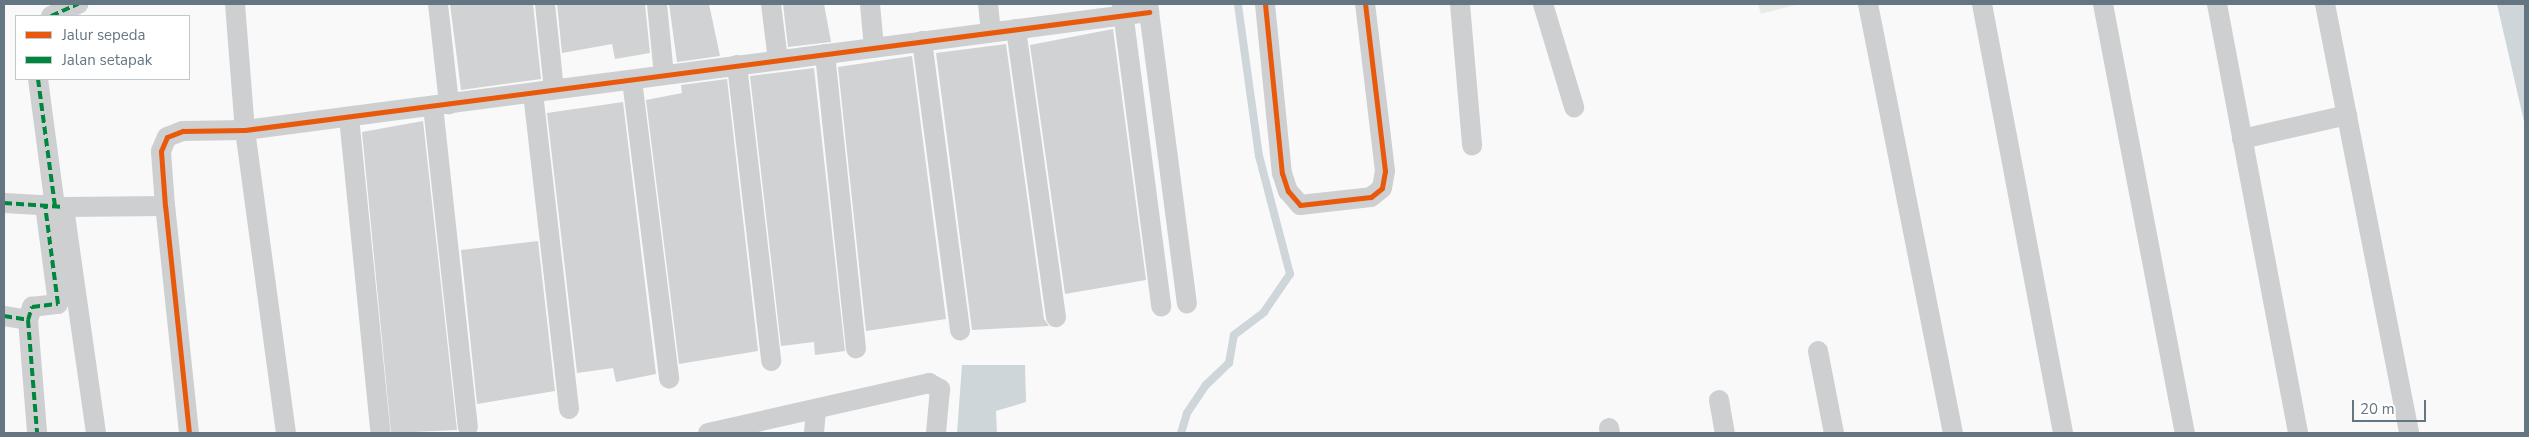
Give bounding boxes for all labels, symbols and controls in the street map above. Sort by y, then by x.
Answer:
legend [15,15,190,80]
text: Jalur sepeda [62,25,146,45]
text: Jalan setapak [62,50,152,70]
scale bar [2354,390,2428,422]
text: 20 m [2360,399,2395,419]

